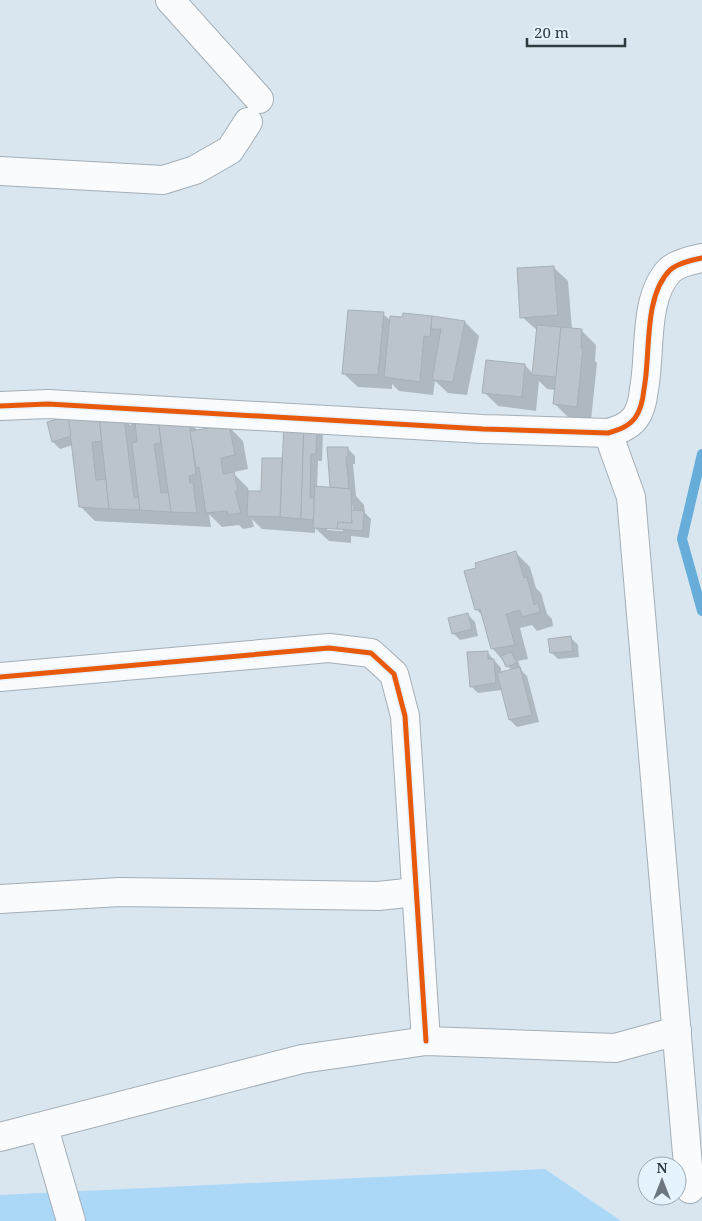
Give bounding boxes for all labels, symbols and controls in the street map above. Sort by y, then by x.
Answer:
scale bar [527,15,624,47]
text: 20 m [534,22,569,42]
north arrow [637,1156,687,1206]
text: N [656,1158,668,1177]

